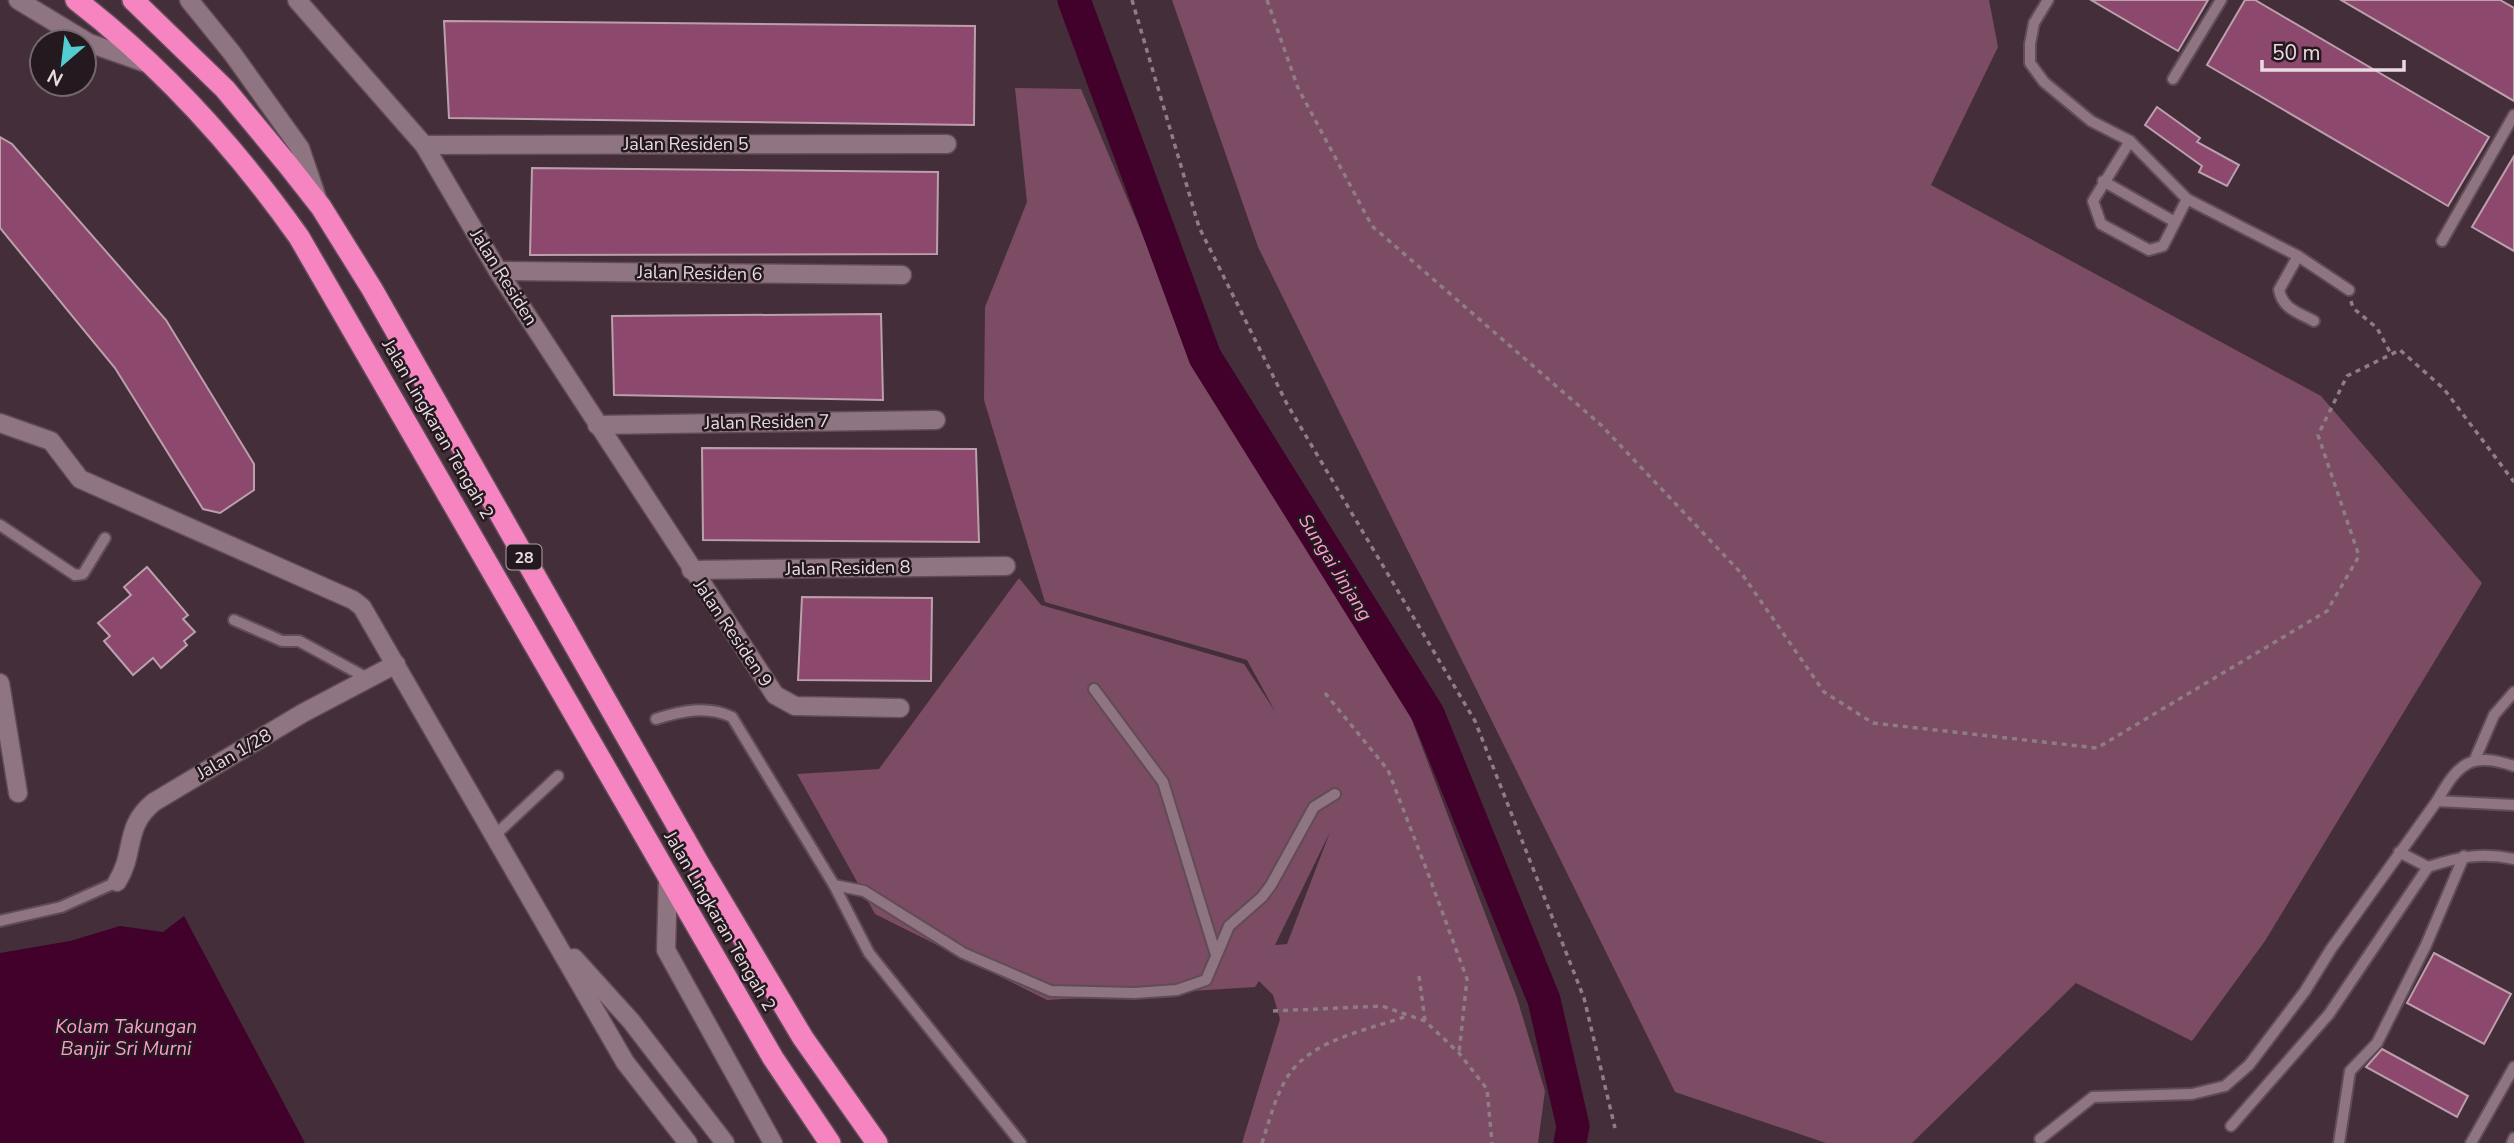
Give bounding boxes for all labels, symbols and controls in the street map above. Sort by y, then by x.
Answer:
north arrow [28,28,98,98]
scale bar [2262,28,2404,72]
text: 50 m [2272,39,2321,67]
text: N [43,62,68,92]
street label: Jalan Residen 5 [622,132,749,156]
street label: Jalan Residen [464,223,543,330]
street label: Jalan Residen 6 [636,260,763,286]
street label: Jalan Lingkaran Tengah 2 [376,334,499,523]
street label: Jalan Residen 7 [703,409,830,435]
water label: Sungai Jinjang [1292,509,1378,626]
road number: 28 [506,544,542,570]
street label: Jalan Residen 8 [784,555,911,581]
street label: Jalan Residen 9 [688,574,778,692]
street label: Jalan 1/28 [191,723,276,786]
street label: Jalan Lingkaran Tengah 2 [658,826,781,1015]
water label: Kolam Takungan Banjir Sri Murni [55,1014,197,1062]

